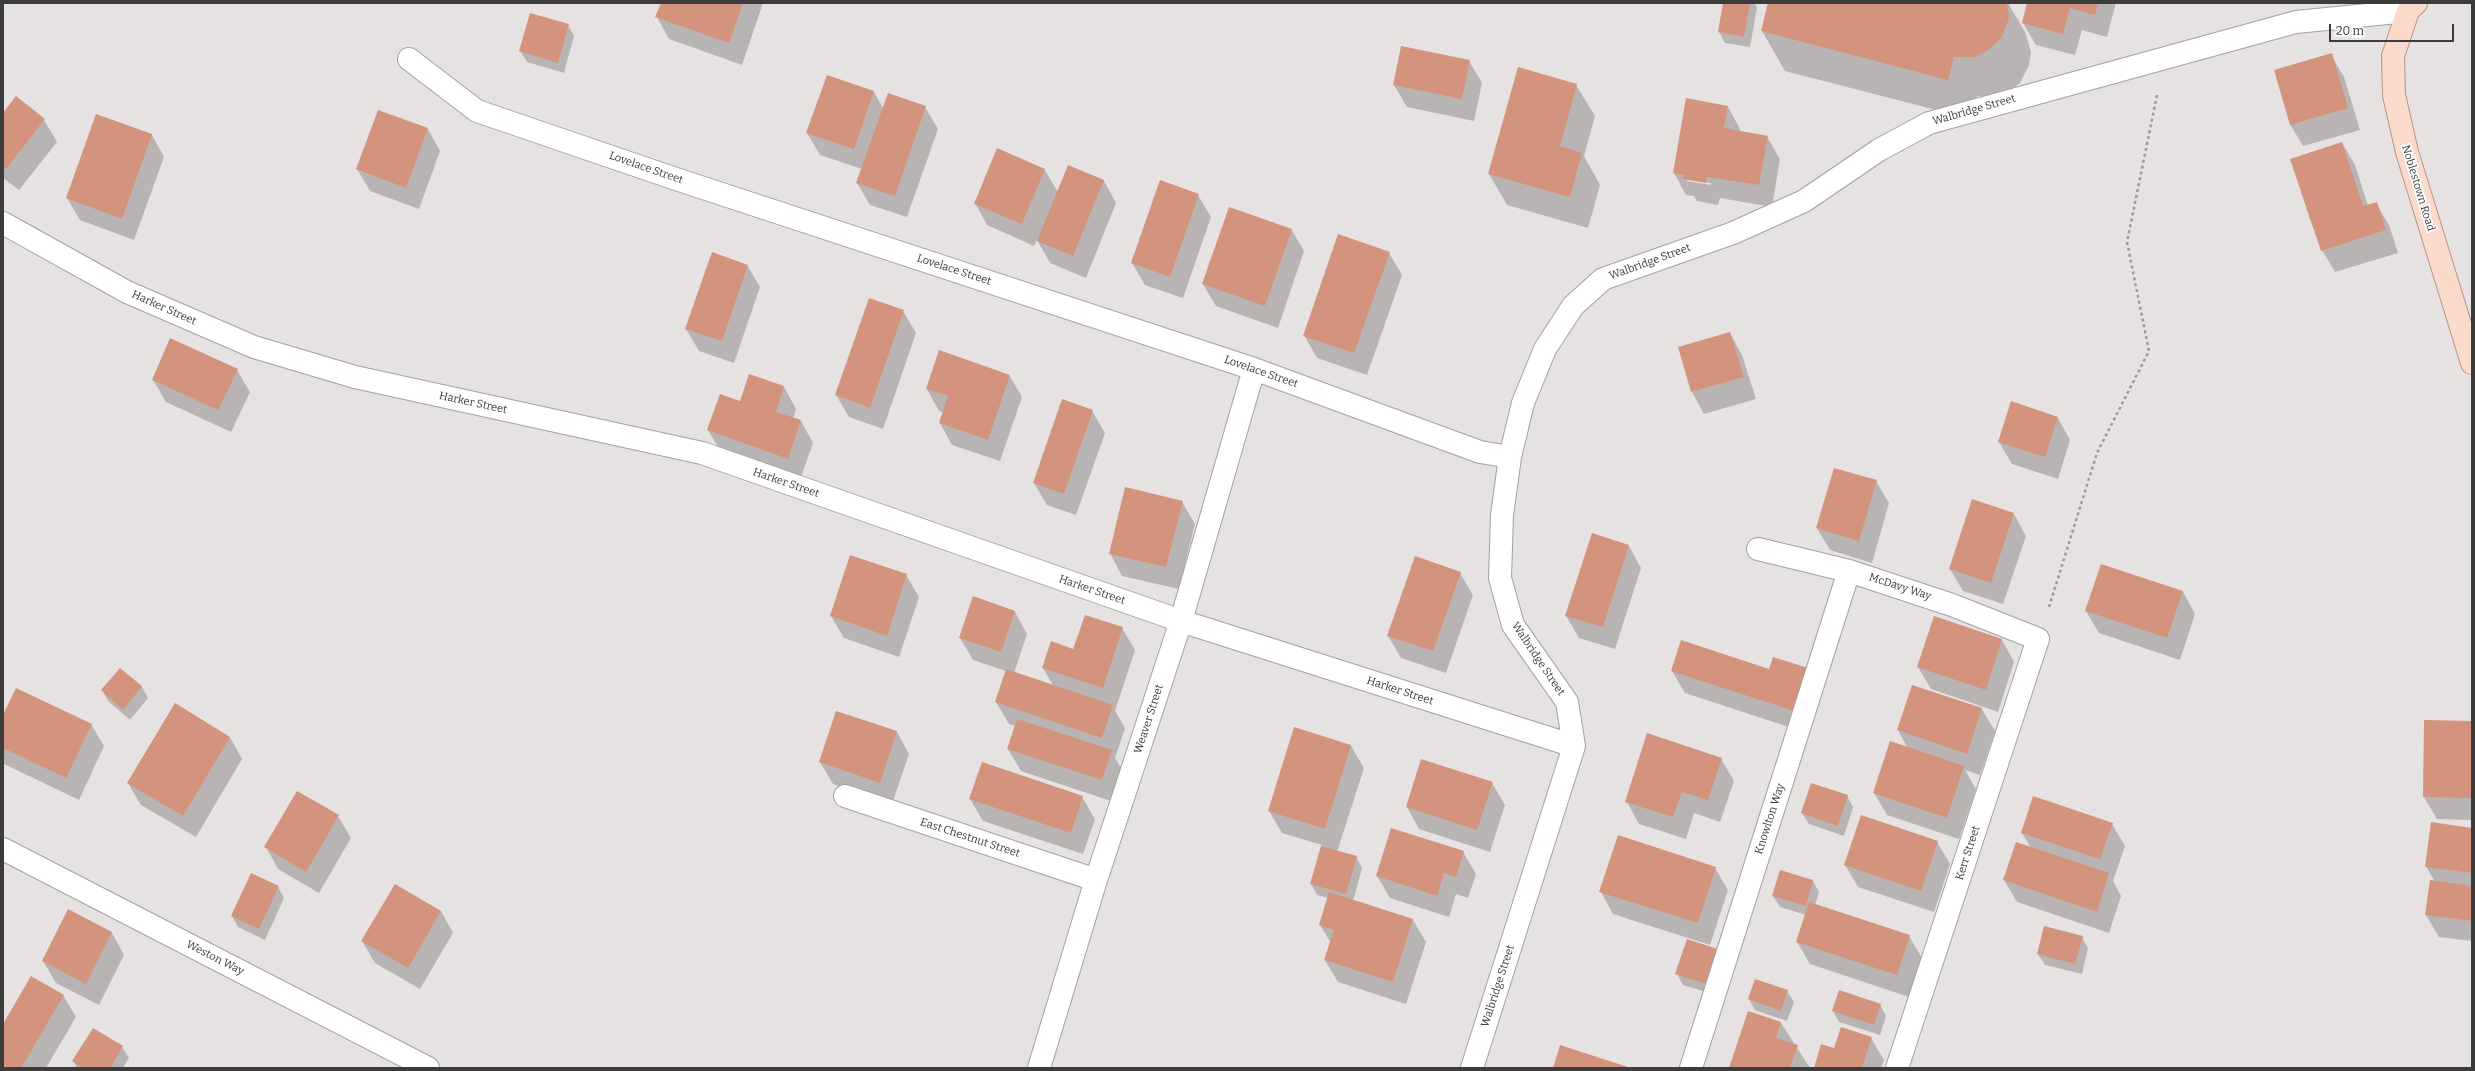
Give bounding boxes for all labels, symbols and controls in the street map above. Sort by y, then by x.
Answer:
scale bar [2331,16,2456,42]
text: 20 m [2336,24,2364,38]
street label: Walbridge Street [1931,92,2017,128]
street label: Noblestown Road [2399,143,2437,233]
street label: Lovelace Street [607,149,685,187]
street label: Walbridge Street [1607,241,1693,283]
street label: Lovelace Street [915,252,993,288]
street label: Harker Street [130,288,198,328]
street label: Lovelace Street [1222,353,1300,391]
street label: Harker Street [438,389,508,417]
street label: Harker Street [751,465,821,501]
street label: McDavy Way [1867,571,1933,603]
street label: Harker Street [1057,572,1127,608]
street label: Walbridge Street [1509,620,1567,698]
street label: Harker Street [1365,674,1435,708]
street label: Weaver Street [1132,683,1166,755]
street label: Knowlton Way [1752,782,1788,856]
street label: East Chestnut Street [919,816,1021,860]
street label: Kerr Street [1953,824,1983,882]
street label: Weston Way [184,938,246,978]
street label: Walbridge Street [1478,943,1518,1029]

